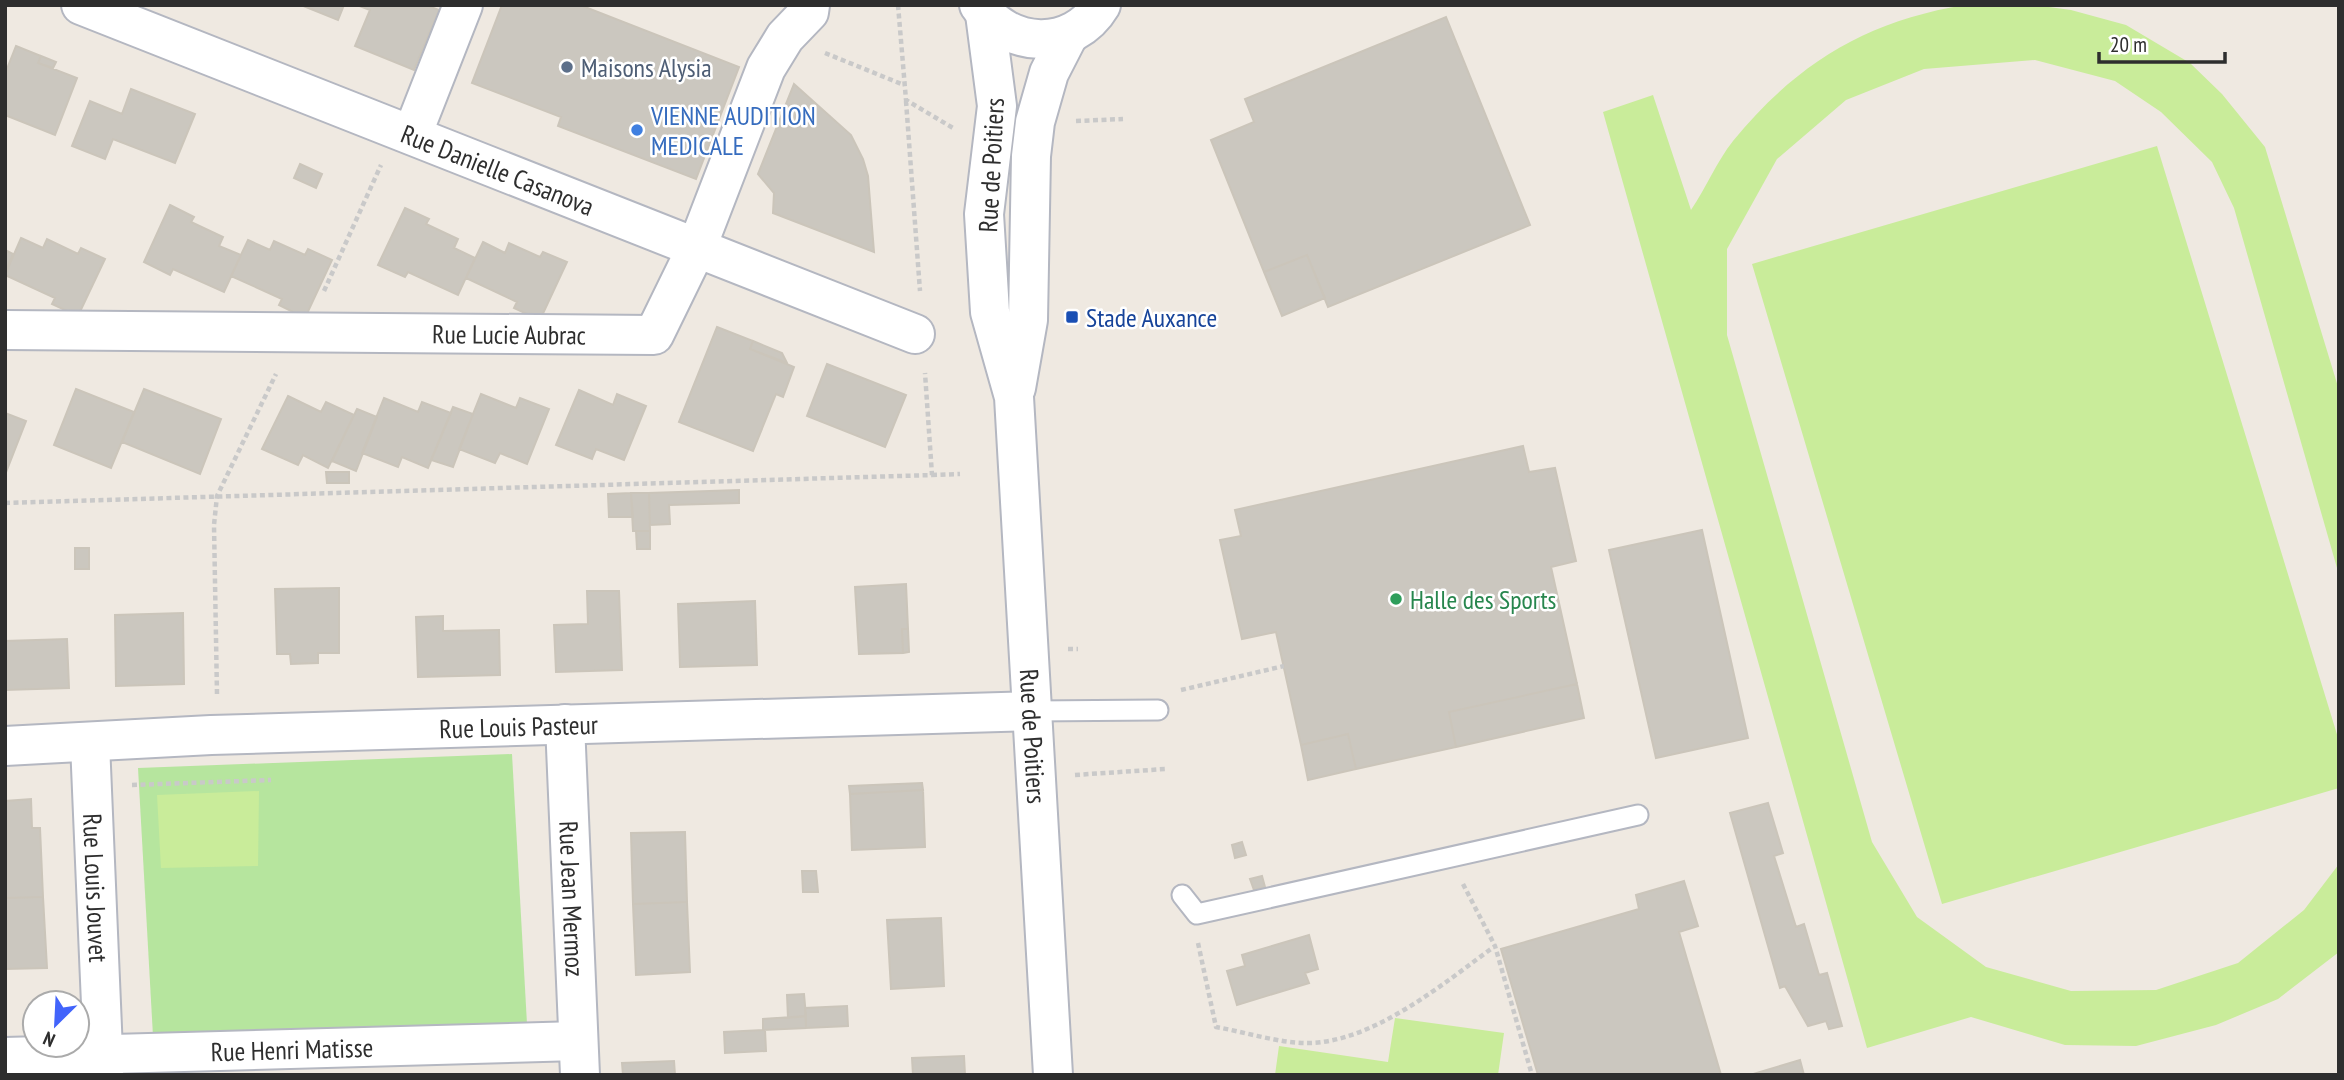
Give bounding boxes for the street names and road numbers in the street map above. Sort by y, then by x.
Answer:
street label: Rue de Poitiers [971,97,1011,233]
street label: Rue Danielle Casanova [397,117,599,222]
street label: Rue Lucie Aubrac [432,317,586,351]
street label: Rue de Poitiers [1013,668,1054,805]
street label: Rue Louis Pasteur [439,707,598,745]
street label: Rue Louis Jouvet [76,813,116,963]
street label: Rue Jean Mermoz [553,820,592,978]
street label: Rue Henri Matisse [210,1030,374,1068]

